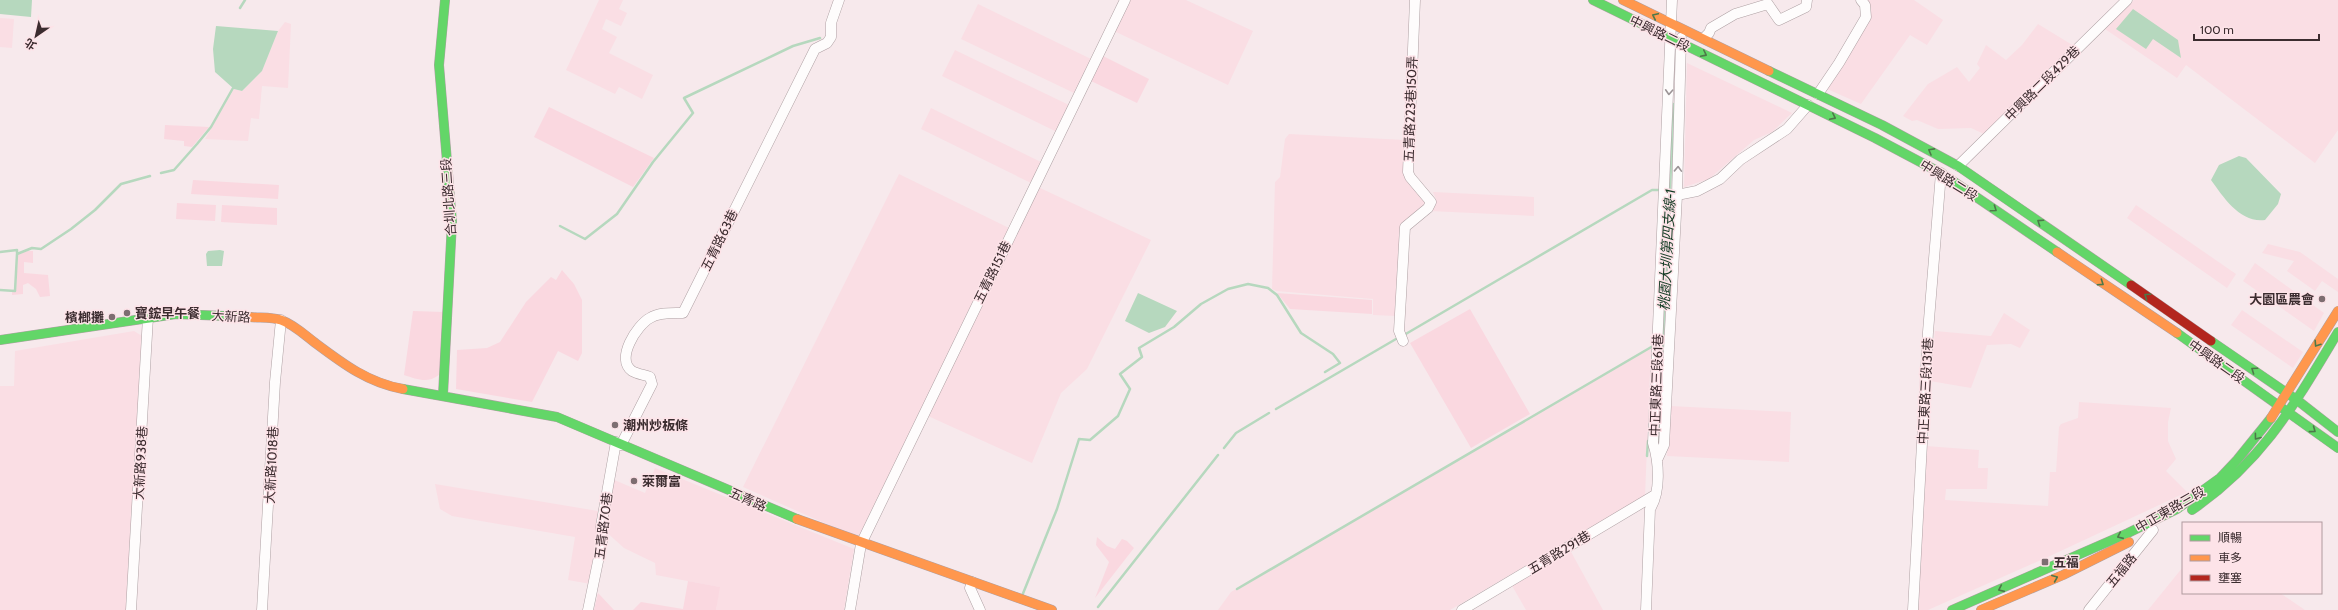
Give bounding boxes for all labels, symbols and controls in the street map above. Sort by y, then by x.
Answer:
street label: 中興路二段 [1627,12,1693,54]
one-way arrow [1652,13,1660,21]
north arrow [16,16,56,56]
scale bar [2194,16,2319,42]
text: 100 m [2200,22,2234,37]
text: 北 [22,35,39,53]
street label: 中興路二段429巷 [2001,42,2083,124]
one-way arrow [1699,49,1707,57]
street label: 五青路223巷150弄 [1400,56,1420,162]
one-way arrow [1665,89,1673,95]
one-way arrow [1829,112,1836,120]
one-way arrow [1928,149,1935,156]
street label: 中興路二段 [1917,156,1981,204]
street label: 合圳北路三段 [437,158,459,236]
one-way arrow [1673,166,1682,172]
water label: 桃園大圳第四支線-1 [1655,189,1679,311]
one-way arrow [1990,204,1997,212]
street label: 五青路63巷 [697,207,741,273]
one-way arrow [2037,219,2044,227]
street label: 五青路151巷 [970,238,1014,306]
one-way arrow [2097,278,2104,285]
place label: 大園區農會 [2249,291,2315,307]
one-way arrow [2144,293,2151,301]
marker: 大園區農會 [2317,294,2327,304]
place label: 寶鋐早午餐 [135,305,200,321]
street label: 大新路 [211,307,251,325]
marker: 寶鋐早午餐 [122,308,132,318]
place label: 檳榔攤 [65,309,104,325]
marker: 檳榔攤 [107,312,117,322]
street label: 中正東路三段61巷 [1646,333,1666,437]
street label: 中興路二段 [2186,336,2248,386]
street label: 中正東路三段131巷 [1914,337,1936,445]
one-way arrow [2314,340,2322,347]
one-way arrow [2251,368,2258,375]
place label: 潮州炒板條 [623,417,688,433]
marker: 潮州炒板條 [610,420,620,430]
street label: 大新路938巷 [130,425,150,501]
one-way arrow [2309,425,2316,432]
street label: 大新路1018巷 [261,426,281,504]
one-way arrow [2255,432,2262,439]
place label: 萊爾富 [642,473,681,489]
marker: 萊爾富 [629,476,639,486]
street label: 中正東路三段 [2132,483,2208,535]
street label: 五青路 [727,484,769,514]
street label: 五青路70巷 [591,492,615,560]
legend [2182,522,2322,594]
street label: 五青路291巷 [1525,527,1593,577]
text: 順暢 [2218,530,2242,545]
one-way arrow [2116,531,2124,539]
street label: 五福路 [2103,550,2139,590]
text: 車多 [2218,550,2242,565]
place label: 五福 [2053,554,2079,570]
marker: 五福 [2040,557,2050,567]
text: 壅塞 [2218,570,2242,585]
one-way arrow [2051,575,2058,583]
one-way arrow [1997,584,2004,592]

